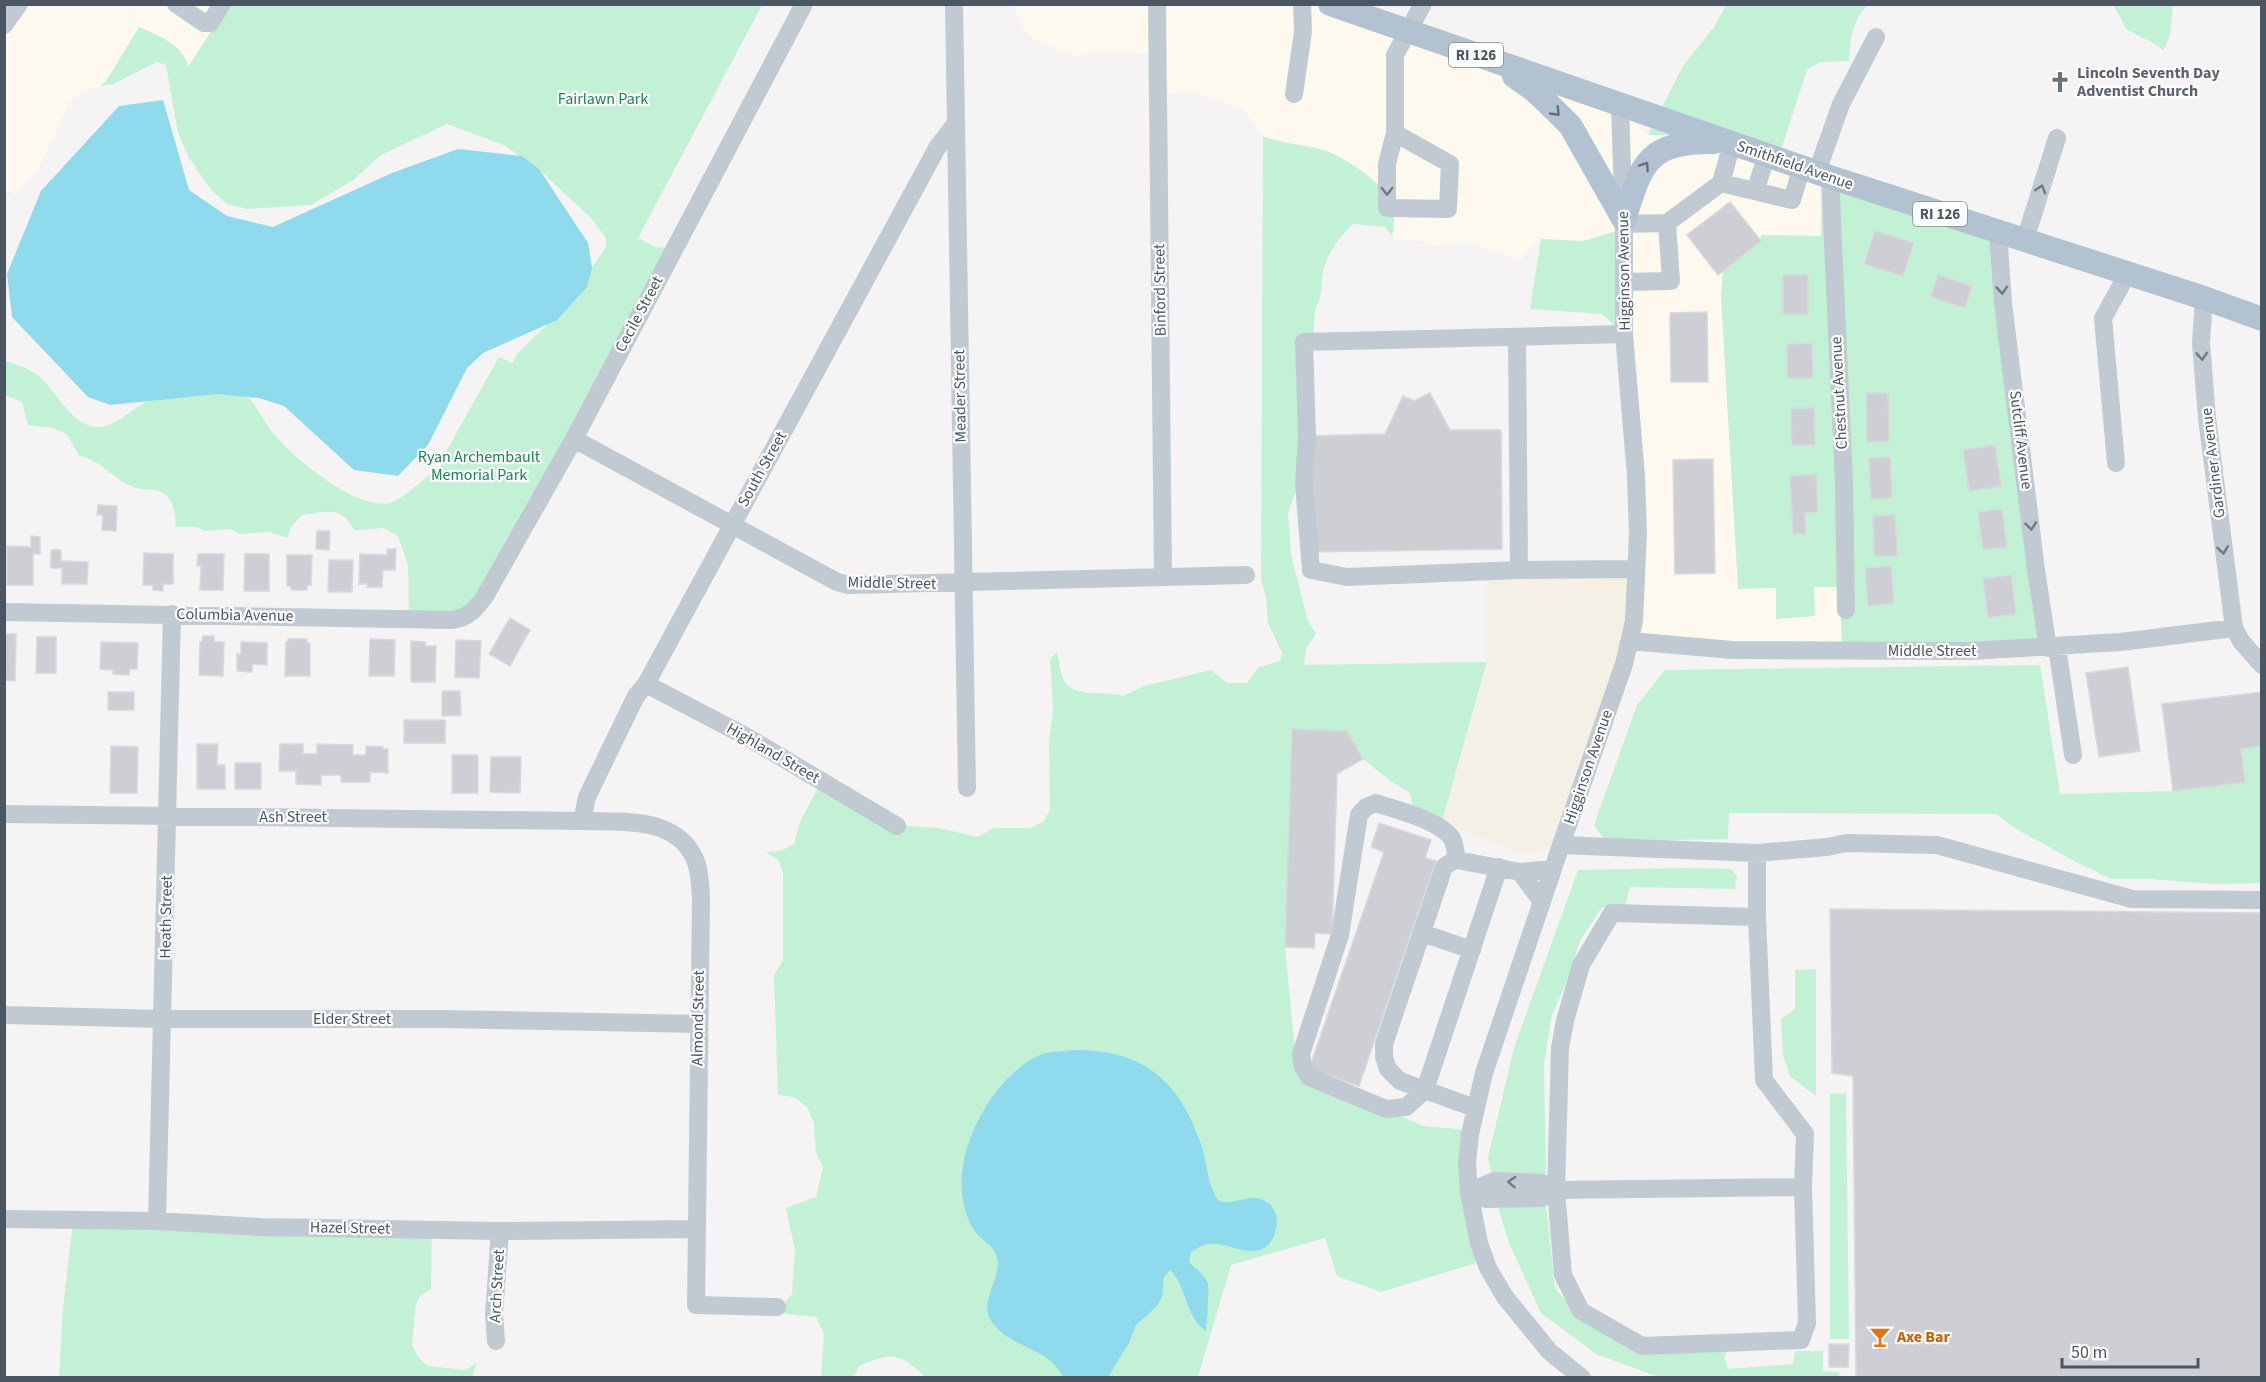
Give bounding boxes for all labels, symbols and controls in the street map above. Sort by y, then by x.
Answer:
road number: RI 126 [1449,43,1503,67]
place label: Lincoln Seventh Day Adventist Church [2076,62,2221,102]
church icon: Lincoln Seventh Day Adventist Church [2048,70,2072,94]
park label: Fairlawn Park [558,88,648,110]
one-way arrow [1549,104,1560,115]
street label: Smithfield Avenue [1734,135,1856,195]
one-way arrow [1638,162,1649,173]
one-way arrow [2034,184,2046,195]
one-way arrow [1381,186,1393,195]
road number: RI 126 [1913,202,1967,226]
street label: Higginson Avenue [1612,211,1636,331]
street label: Binford Street [1148,243,1172,337]
street label: Cecile Street [610,271,669,356]
one-way arrow [1995,286,2008,295]
street label: Chestnut Avenue [1825,336,1853,450]
street label: Meader Street [948,349,972,443]
one-way arrow [2195,352,2208,361]
street label: Sutcliff Avenue [2004,389,2038,491]
street label: Gardiner Avenue [2195,407,2231,519]
street label: South Street [732,427,792,511]
park label: Ryan Archembault Memorial Park [418,446,541,486]
one-way arrow [2024,521,2037,530]
one-way arrow [2217,546,2229,555]
street label: Middle Street [847,571,937,595]
street label: Columbia Avenue [176,603,294,627]
street label: Middle Street [1888,640,1977,662]
street label: Higginson Avenue [1558,707,1618,827]
street label: Highland Street [722,717,824,789]
street label: Ash Street [259,806,327,828]
street label: Heath Street [154,875,178,959]
street label: Almond Street [686,969,710,1066]
street label: Elder Street [313,1008,392,1030]
one-way arrow [1508,1175,1517,1188]
street label: Hazel Street [310,1216,391,1240]
street label: Arch Street [484,1248,510,1323]
bar icon: Axe Bar [1868,1325,1892,1349]
place label: Axe Bar [1896,1326,1950,1348]
scale bar [2062,1331,2198,1369]
text: 50 m [2071,1340,2107,1365]

